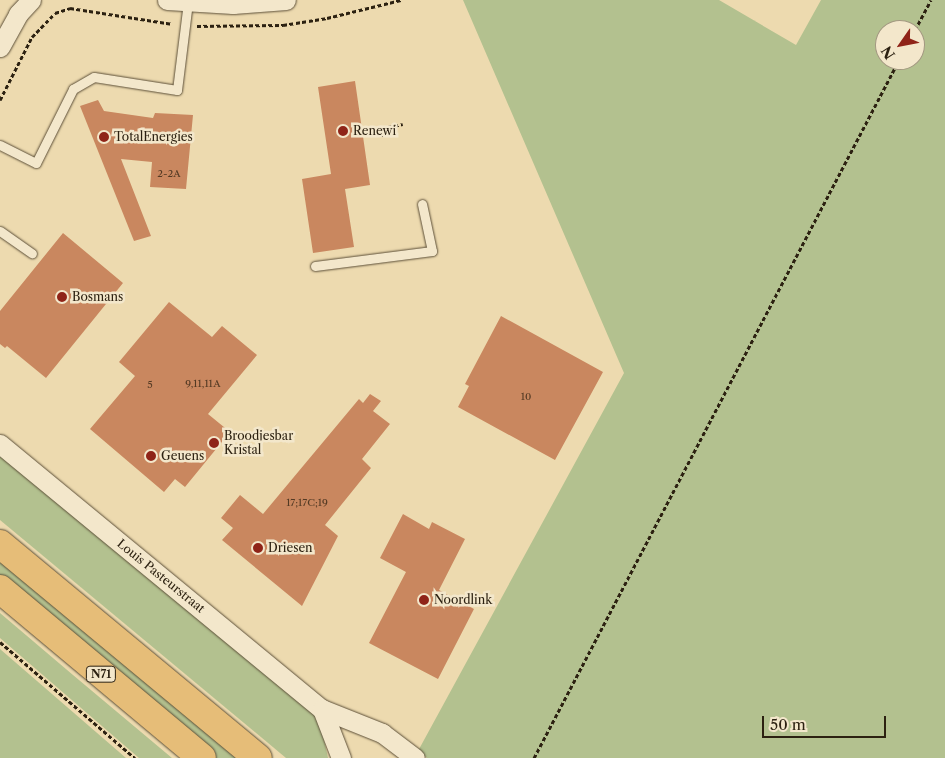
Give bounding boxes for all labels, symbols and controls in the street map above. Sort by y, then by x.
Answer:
north arrow [875,20,925,70]
text: N [877,43,899,63]
place label: Renewi [353,124,396,138]
marker: Renewi [337,125,349,137]
place label: TotalEnergies [114,130,193,144]
marker: TotalEnergies [98,131,110,143]
house number: 2-2A [157,168,181,180]
place label: Bosmans [72,290,123,304]
marker: Bosmans [56,291,68,303]
house number: 9,11,11A [185,378,221,390]
house number: 5 [147,379,153,391]
house number: 10 [521,391,531,403]
place label: Broodjesbar Kristal [224,429,293,457]
marker: Broodjesbar Kristal [208,437,220,449]
place label: Geuens [161,449,204,463]
marker: Geuens [145,450,157,462]
house number: 17;17C;19 [286,497,328,509]
street label: Louis Pasteurstraat [114,536,208,616]
place label: Driesen [268,541,313,555]
marker: Driesen [252,542,264,554]
place label: Noordlink [434,593,492,607]
marker: Noordlink [418,594,430,606]
road number: N71 [85,666,117,682]
scale bar [765,706,889,738]
text: 50 m [770,715,806,734]

